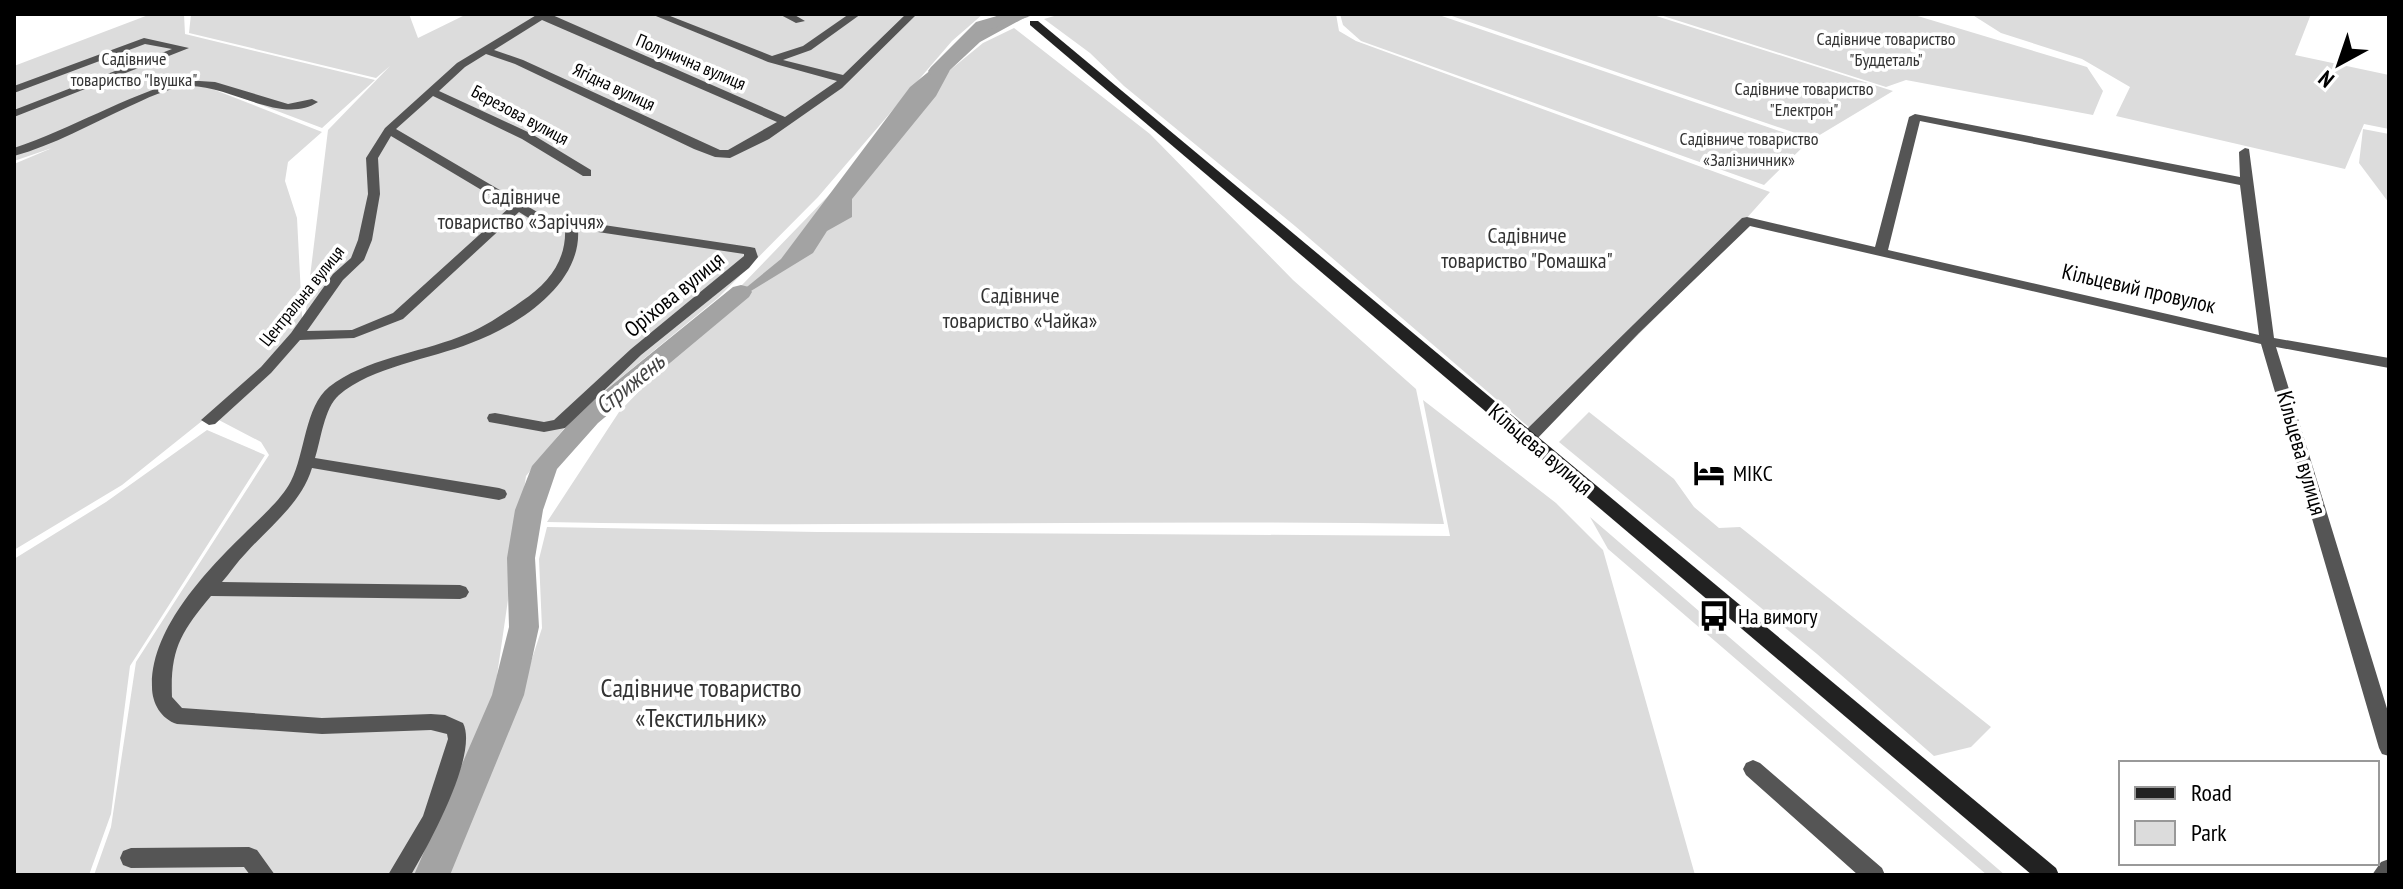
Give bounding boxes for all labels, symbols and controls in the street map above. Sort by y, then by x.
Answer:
north arrow [2299,24,2379,104]
park label: Садівниче товариство "Буддеталь" [1816,27,1956,71]
street label: Полунична вулиця [633,28,750,95]
park label: Садівниче товариство "Івушка" [71,47,197,91]
street label: Ягідна вулиця [569,57,659,116]
text: N [2313,65,2340,94]
park label: Садівниче товариство "Електрон" [1734,77,1874,121]
street label: Березова вулиця [468,79,573,150]
park label: Садівниче товариство «Залізничник» [1679,127,1819,171]
park label: Садівниче товариство «Заріччя» [438,182,604,235]
park label: Садівниче товариство "Ромашка" [1441,221,1613,274]
street label: Центральна вулиця [254,241,349,351]
street label: Оріхова вулиця [618,245,730,343]
street label: Кільцевий провулок [2059,257,2219,319]
park label: Садівниче товариство «Чайка» [943,281,1097,334]
water label: Стрижень [589,346,671,421]
street label: Кільцева вулиця [2271,388,2333,518]
street label: Кільцева вулиця [1483,397,1599,501]
hotel icon: МІКС [1692,456,1726,490]
place label: МІКС [1733,459,1773,487]
bus stop icon: На вимогу [1697,599,1731,633]
place label: На вимогу [1738,602,1818,630]
park label: Садівниче товариство «Текстильник» [601,671,801,734]
legend [2119,761,2379,865]
text: Road [2191,777,2232,808]
text: Park [2191,817,2227,848]

